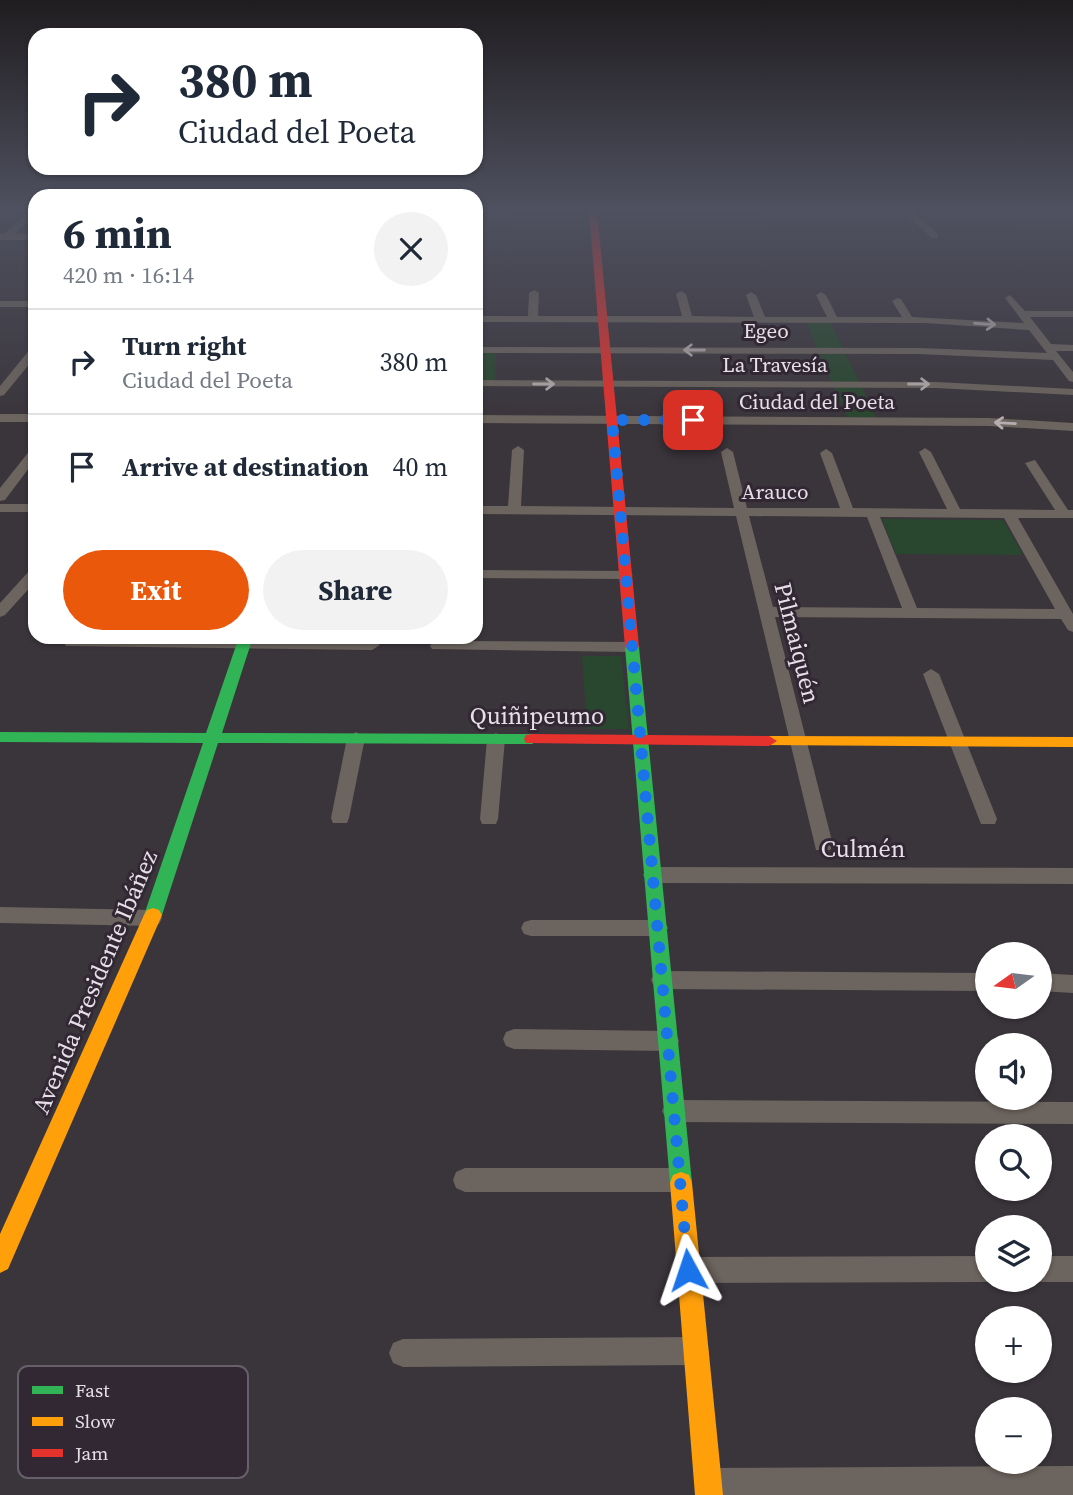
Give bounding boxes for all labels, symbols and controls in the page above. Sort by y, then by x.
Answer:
text: 380 m [178,46,313,113]
icon: right [63,56,154,147]
text: Ciudad del Poeta [178,110,416,154]
text: 6 min [63,204,172,262]
button: close [374,212,448,286]
text: 420 m · 16:14 [63,259,194,291]
street label: Egeo [743,316,789,345]
one-way arrow [973,318,996,331]
text: Turn right [122,328,246,364]
icon: right [63,343,101,381]
one-way arrow [683,343,706,357]
text: 380 m [380,344,448,380]
street label: La Travesía [722,350,828,379]
text: Ciudad del Poeta [122,364,293,396]
one-way arrow [532,377,555,391]
one-way arrow [907,378,930,391]
street label: Ciudad del Poeta [739,387,895,416]
pin [663,390,723,450]
icon: arrive [674,401,712,439]
one-way arrow [994,416,1017,429]
icon: arrive [63,448,101,486]
text: Arrive at destination [122,449,369,485]
text: 40 m [393,449,448,485]
street label: Arauco [741,477,809,506]
button: Exit [63,550,249,630]
button: Share [263,550,448,630]
street label: Pilmaiquén [767,579,828,707]
street label: Quiñipeumo [470,699,604,732]
street label: Culmén [821,832,905,865]
street label: Avenida Presidente Ibáñez [24,845,165,1119]
north arrow [975,942,1052,1018]
map controls [975,942,1052,1474]
button: sound [975,1033,1052,1110]
button: search [975,1124,1052,1201]
button: layers [975,1215,1052,1292]
position arrow [651,1233,725,1307]
button: + [975,1306,1052,1383]
legend [18,1366,248,1478]
text: Fast [75,1377,110,1403]
button: − [975,1397,1052,1474]
text: Slow [75,1408,116,1434]
text: Jam [74,1440,108,1466]

